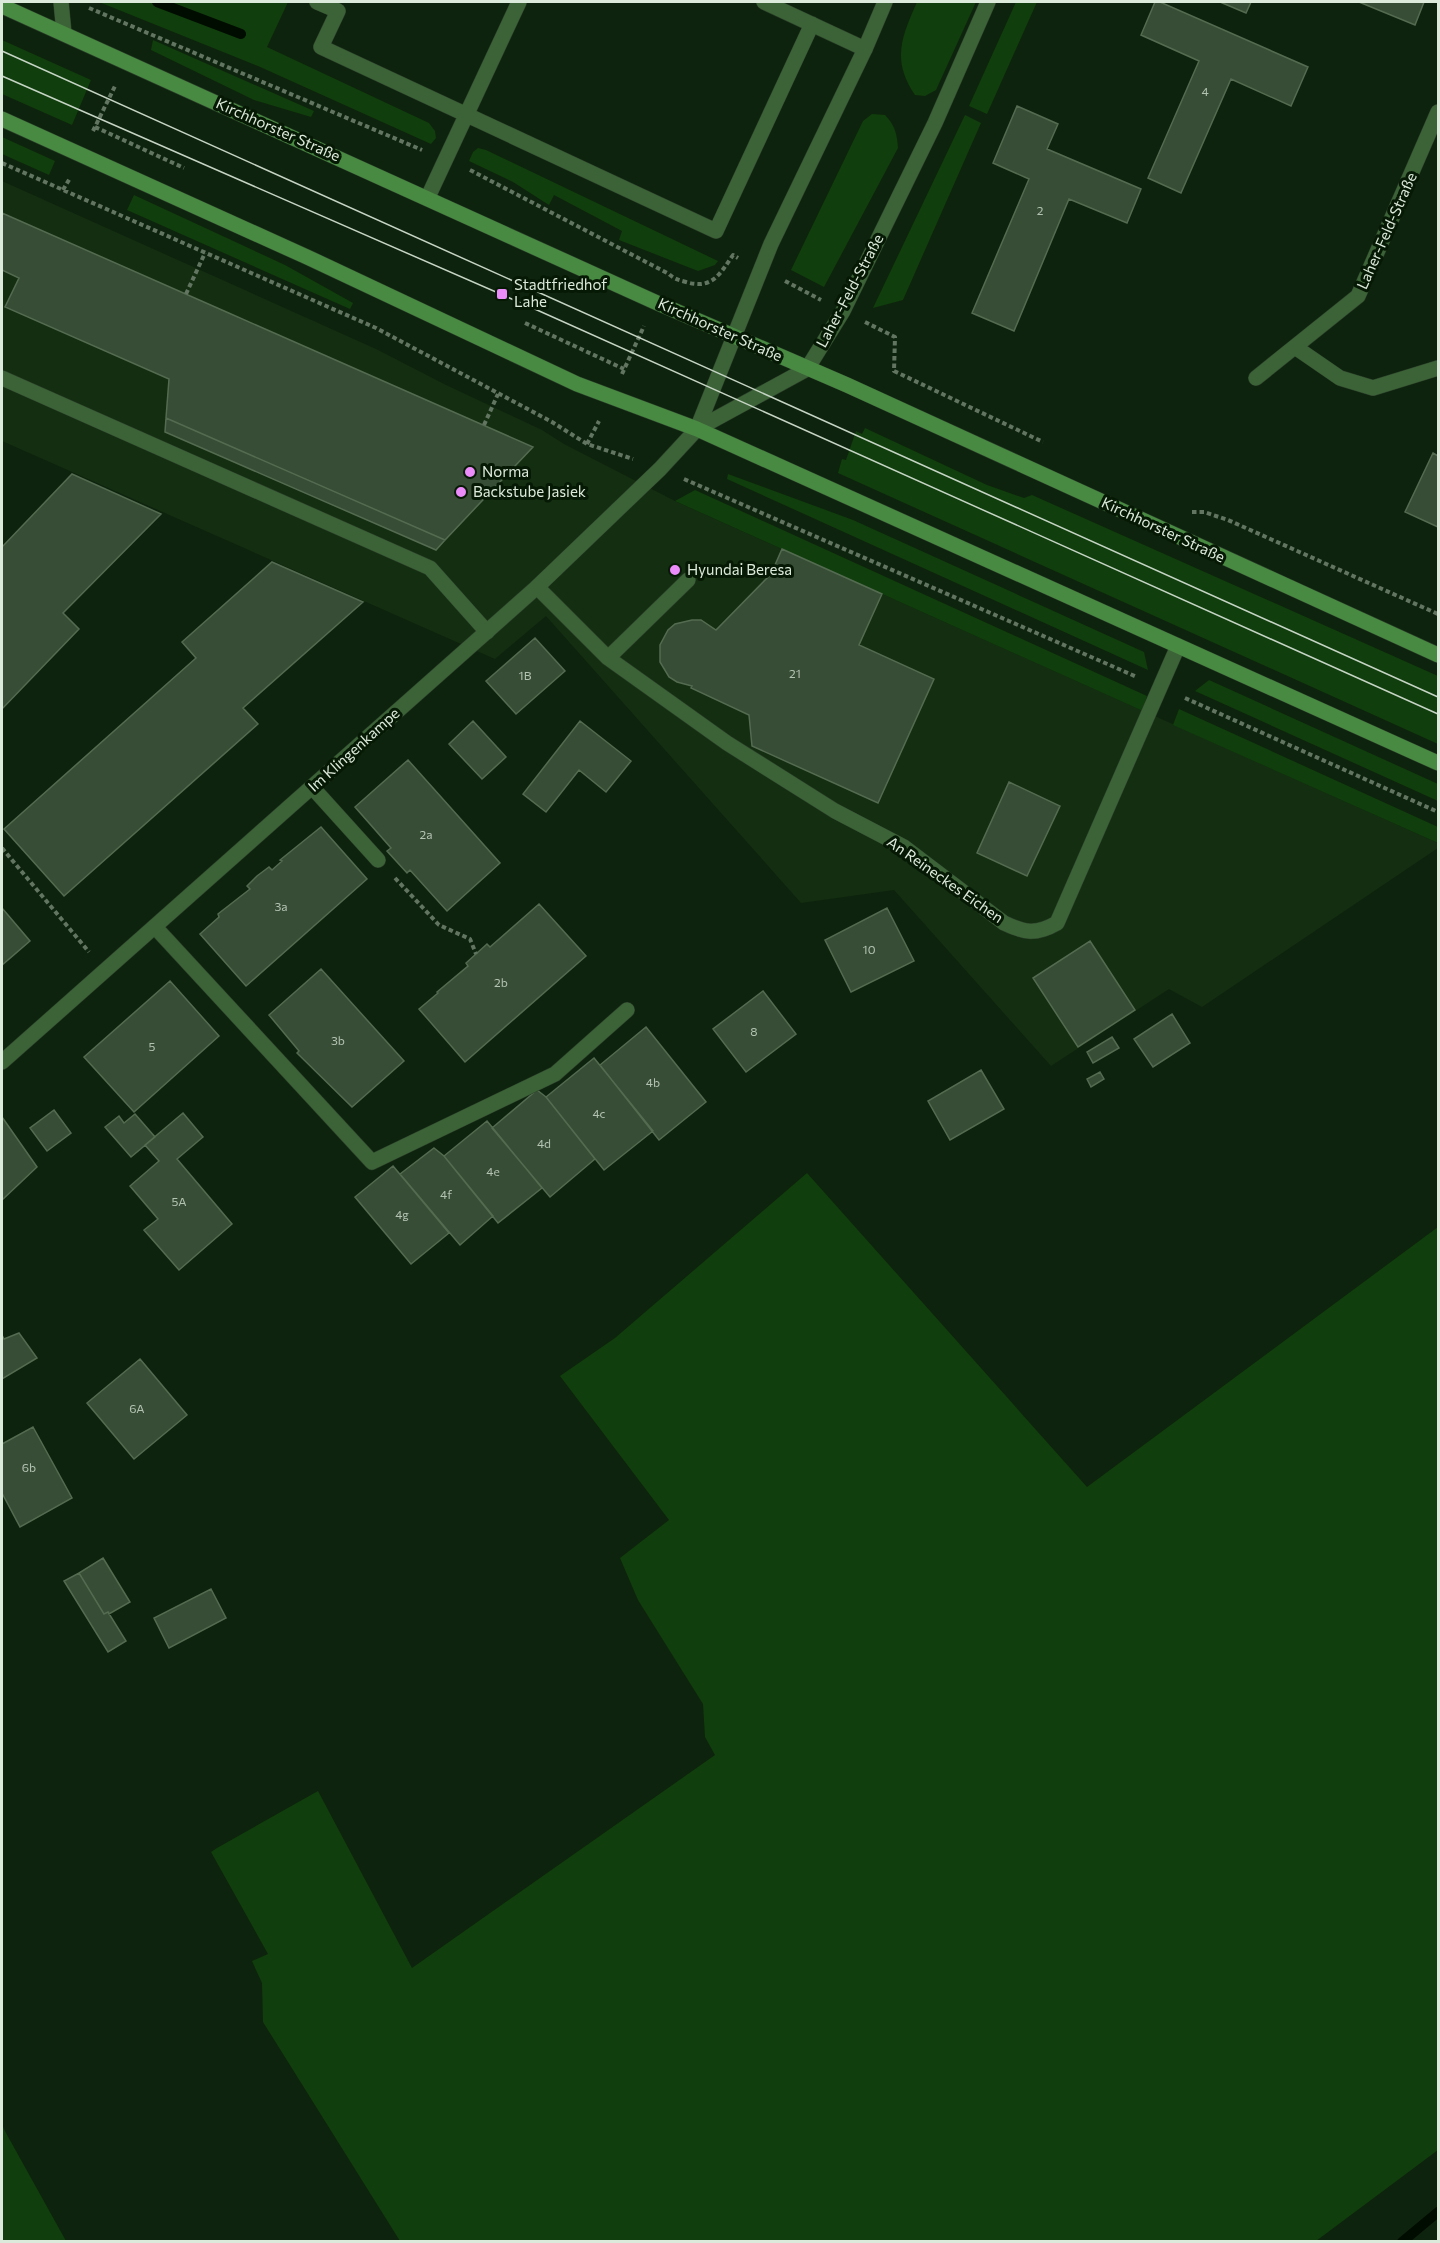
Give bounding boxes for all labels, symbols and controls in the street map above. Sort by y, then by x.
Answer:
house number: 4 [1201,84,1209,98]
street label: Kirchhorster Straße [214,94,343,165]
street label: Laher-Feld-Straße [1352,169,1420,292]
house number: 2 [1037,203,1044,217]
street label: Laher-Feld-Straße [812,231,887,350]
place label: Stadtfriedhof Lahe [514,275,607,310]
marker: Stadtfriedhof Lahe [495,287,509,301]
street label: Kirchhorster Straße [656,294,785,365]
place label: Norma [482,462,529,480]
marker: Norma [463,465,477,479]
place label: Backstube Jasiek [473,482,586,500]
marker: Backstube Jasiek [454,485,468,499]
street label: Kirchhorster Straße [1099,493,1228,566]
place label: Hyundai Beresa [687,560,792,578]
marker: Hyundai Beresa [668,563,682,577]
house number: 21 [789,666,801,680]
house number: 1B [519,668,532,682]
street label: Im Klingenkampe [304,703,403,795]
house number: 2a [420,827,432,841]
street label: An Reineckes Eichen [884,832,1007,926]
house number: 3a [274,899,288,913]
house number: 10 [863,942,876,956]
house number: 2b [494,975,508,989]
house number: 8 [750,1024,758,1038]
house number: 3b [331,1033,345,1047]
house number: 5 [149,1039,156,1053]
house number: 4b [646,1075,660,1089]
house number: 4c [592,1106,606,1120]
house number: 4d [537,1136,551,1150]
house number: 4e [486,1164,500,1178]
house number: 4f [440,1187,452,1201]
house number: 5A [172,1194,186,1208]
house number: 4g [395,1207,409,1221]
house number: 6A [129,1401,145,1415]
house number: 6b [22,1460,36,1474]

